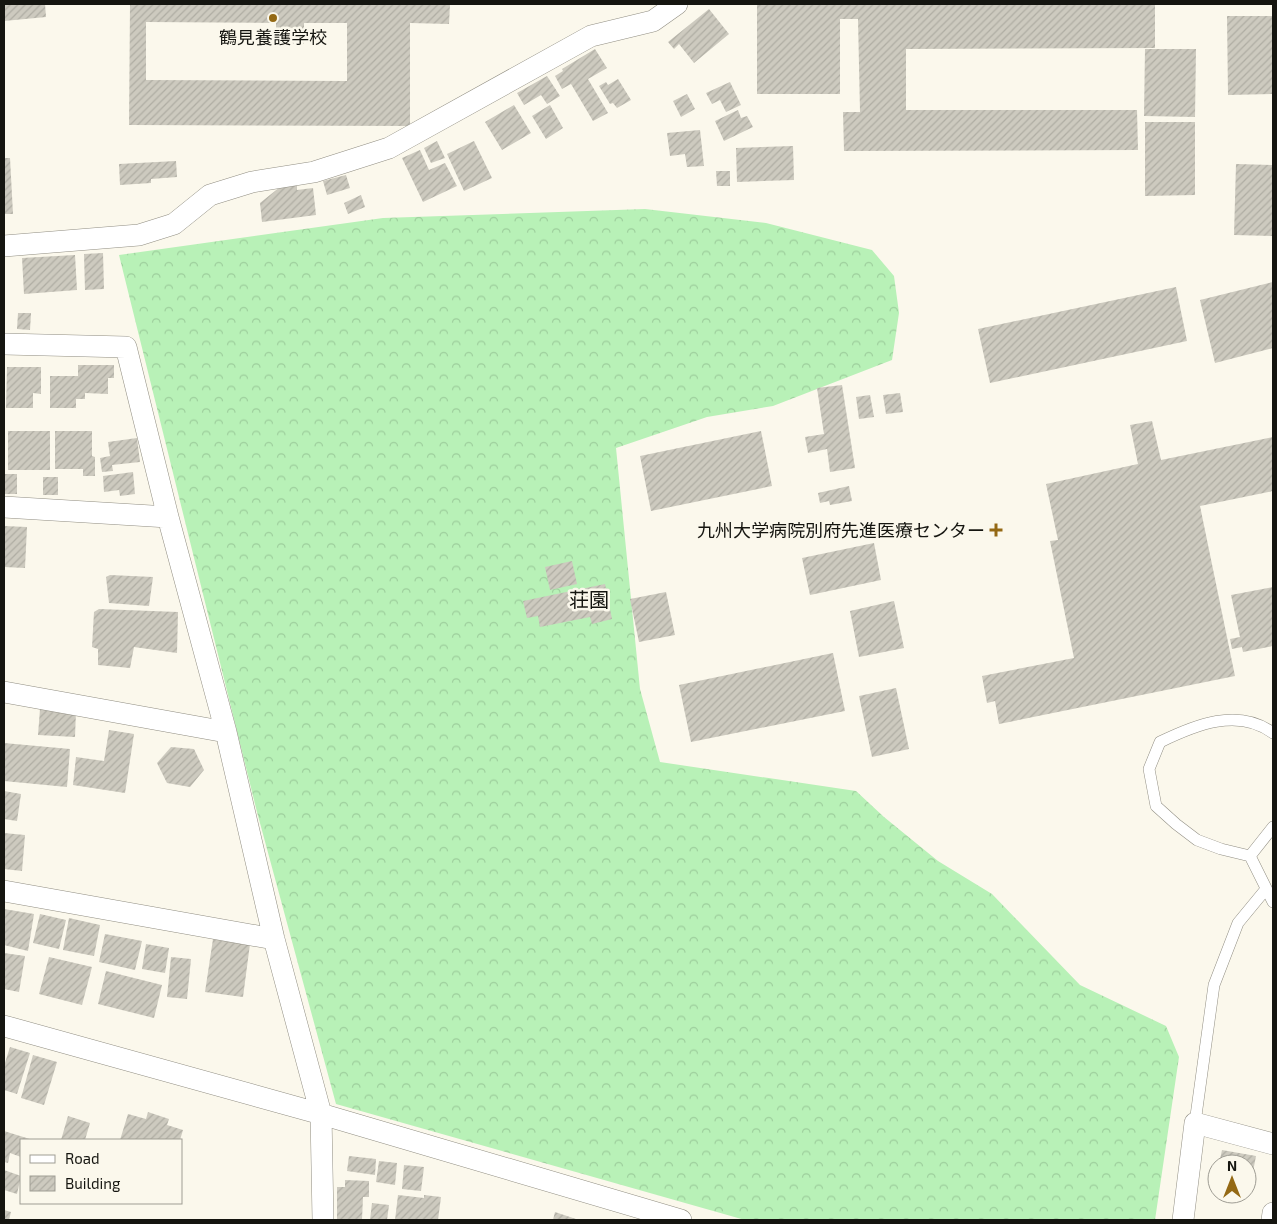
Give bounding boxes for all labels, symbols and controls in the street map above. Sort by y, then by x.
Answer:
marker: 鶴見養護学校 [267,12,279,24]
place label: 鶴見養護学校 [219,26,327,48]
place label: 九州大学病院別府先進医療センター [697,519,985,541]
marker: 九州大学病院別府先進医療センター [989,523,1003,537]
district label: 荘園 [569,587,609,611]
legend [20,1139,182,1204]
text: Road [65,1149,100,1167]
north arrow [1207,1154,1257,1204]
text: N [1227,1157,1237,1174]
text: Building [65,1174,121,1192]

